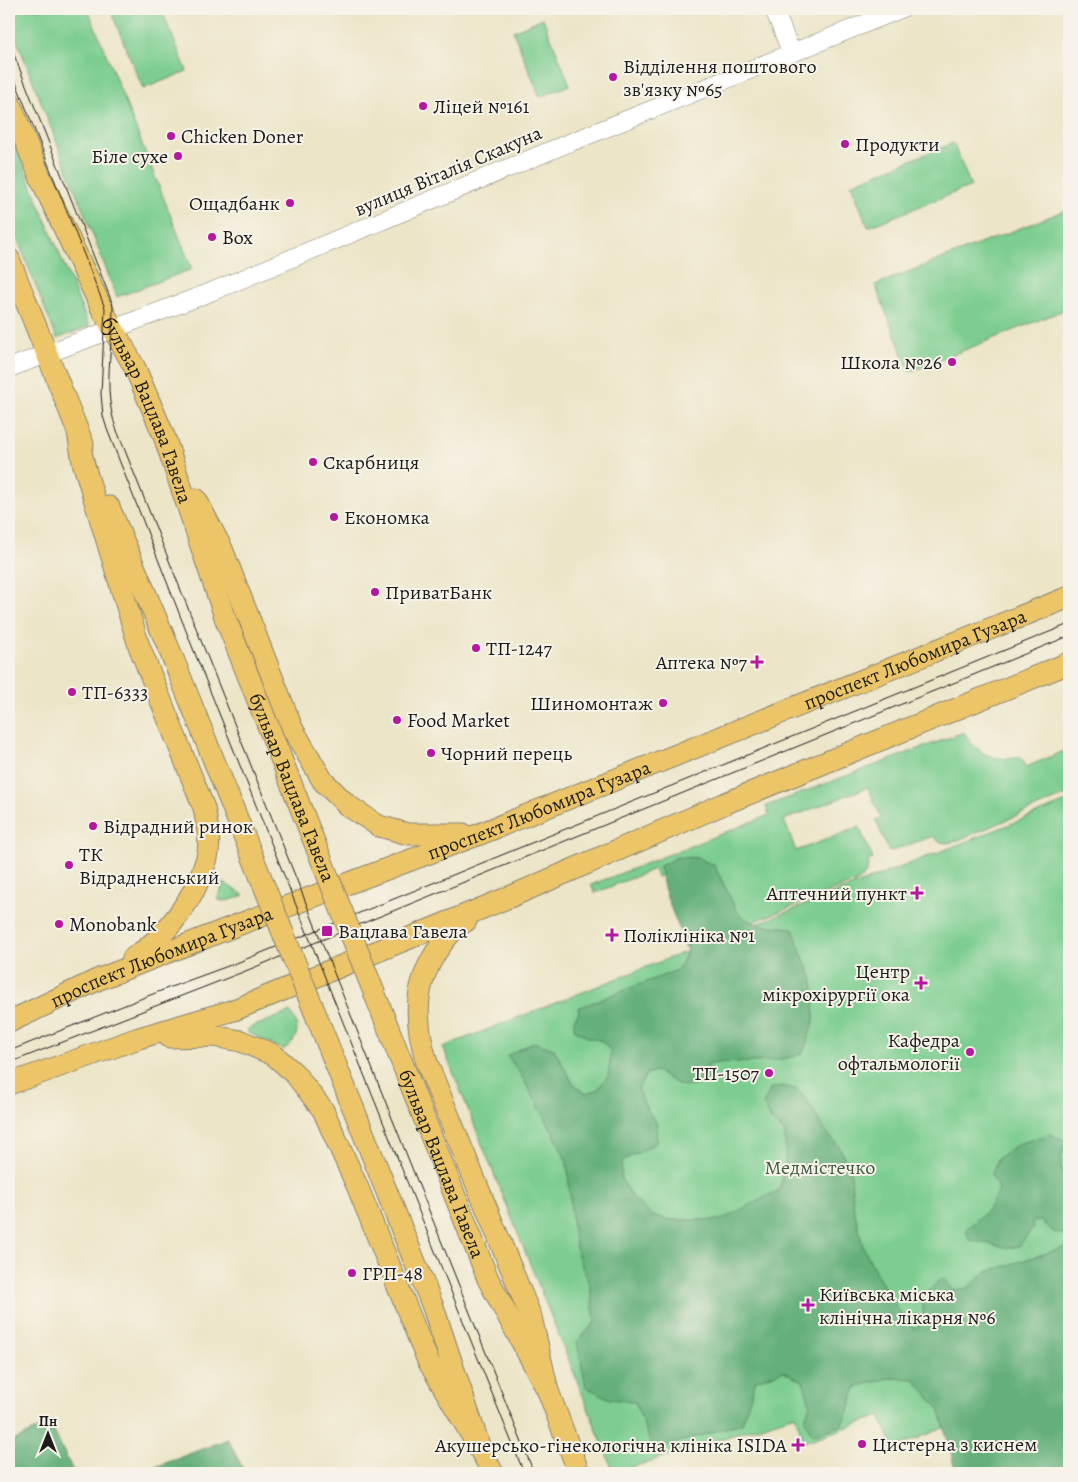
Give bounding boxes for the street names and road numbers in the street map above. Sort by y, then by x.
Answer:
street label: вулиця Віталія Скакуна [350,119,547,223]
street label: бульвар Вацлава Гавела [95,312,199,507]
street label: проспект Любомира Гузара [799,602,1031,716]
street label: бульвар Вацлава Гавела [243,689,342,886]
street label: проспект Любомира Гузара [423,753,655,866]
street label: проспект Любомира Гузара [46,899,277,1014]
street label: бульвар Вацлава Гавела [392,1065,492,1263]

